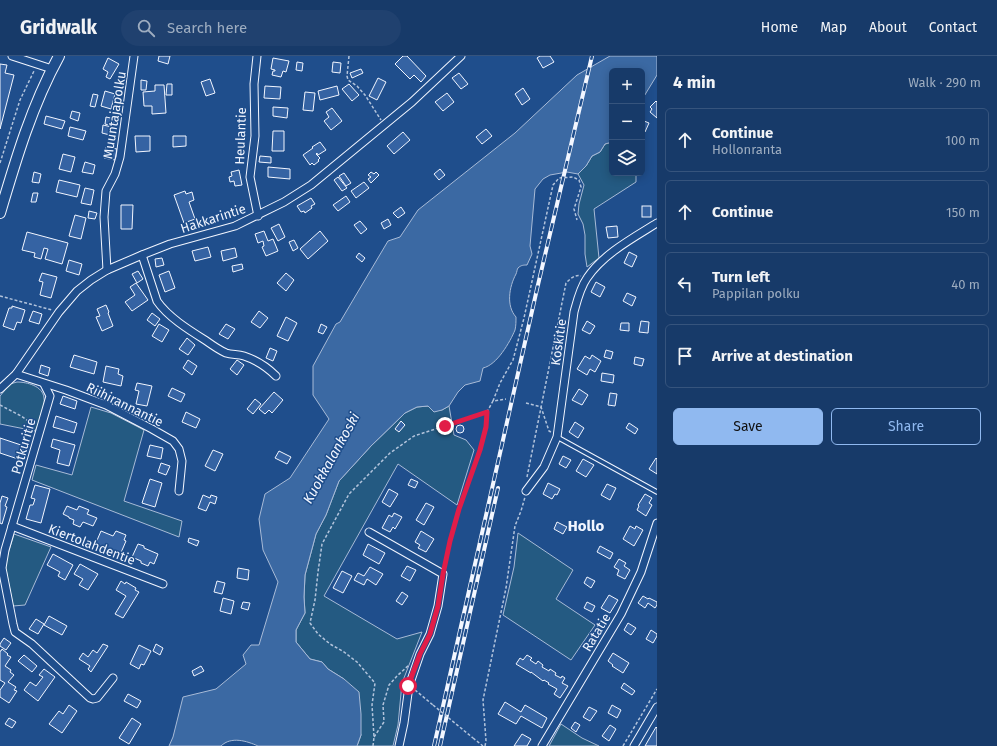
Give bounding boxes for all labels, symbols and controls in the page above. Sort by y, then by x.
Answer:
search box [121,10,401,46]
text: Gridwalk [20,16,97,39]
icon: search [135,17,157,39]
text: Search here [167,19,247,37]
text: Home [761,19,798,36]
text: Map [820,19,847,36]
text: About [869,19,907,36]
text: Contact [929,19,977,36]
map controls [609,68,645,176]
button: + [609,68,645,104]
street label: Muuntajapolku [100,70,129,160]
text: 4 min [673,72,716,93]
text: Walk · 290 m [908,75,981,90]
button: − [609,104,645,140]
street label: Heulantie [232,107,249,165]
text: Continue [712,124,773,142]
icon: ahead [674,129,696,151]
text: 100 m [945,133,980,148]
button: layers [609,140,645,176]
text: Hollonranta [712,142,782,157]
street label: Hakkarintie [179,201,248,236]
icon: ahead [674,201,696,223]
text: Continue [712,203,773,221]
text: 150 m [946,205,980,220]
text: Turn left [712,268,770,286]
icon: left [674,273,696,295]
text: 40 m [951,277,980,292]
text: Pappilan polku [712,286,800,301]
street label: Koskitie [548,318,569,366]
icon: arrive [674,345,696,367]
text: Arrive at destination [712,347,853,365]
street label: Riihirannantie [84,379,166,429]
button: Save [673,408,823,445]
button: Share [831,408,981,445]
water label: Kuokkalankoski [299,410,363,507]
street label: Potkuritie [8,416,39,476]
route end [436,417,454,435]
district label: Hollo [568,517,604,535]
street label: Kiertolahdentie [46,521,137,568]
street label: Ratatie [579,610,614,654]
route start [399,677,417,695]

